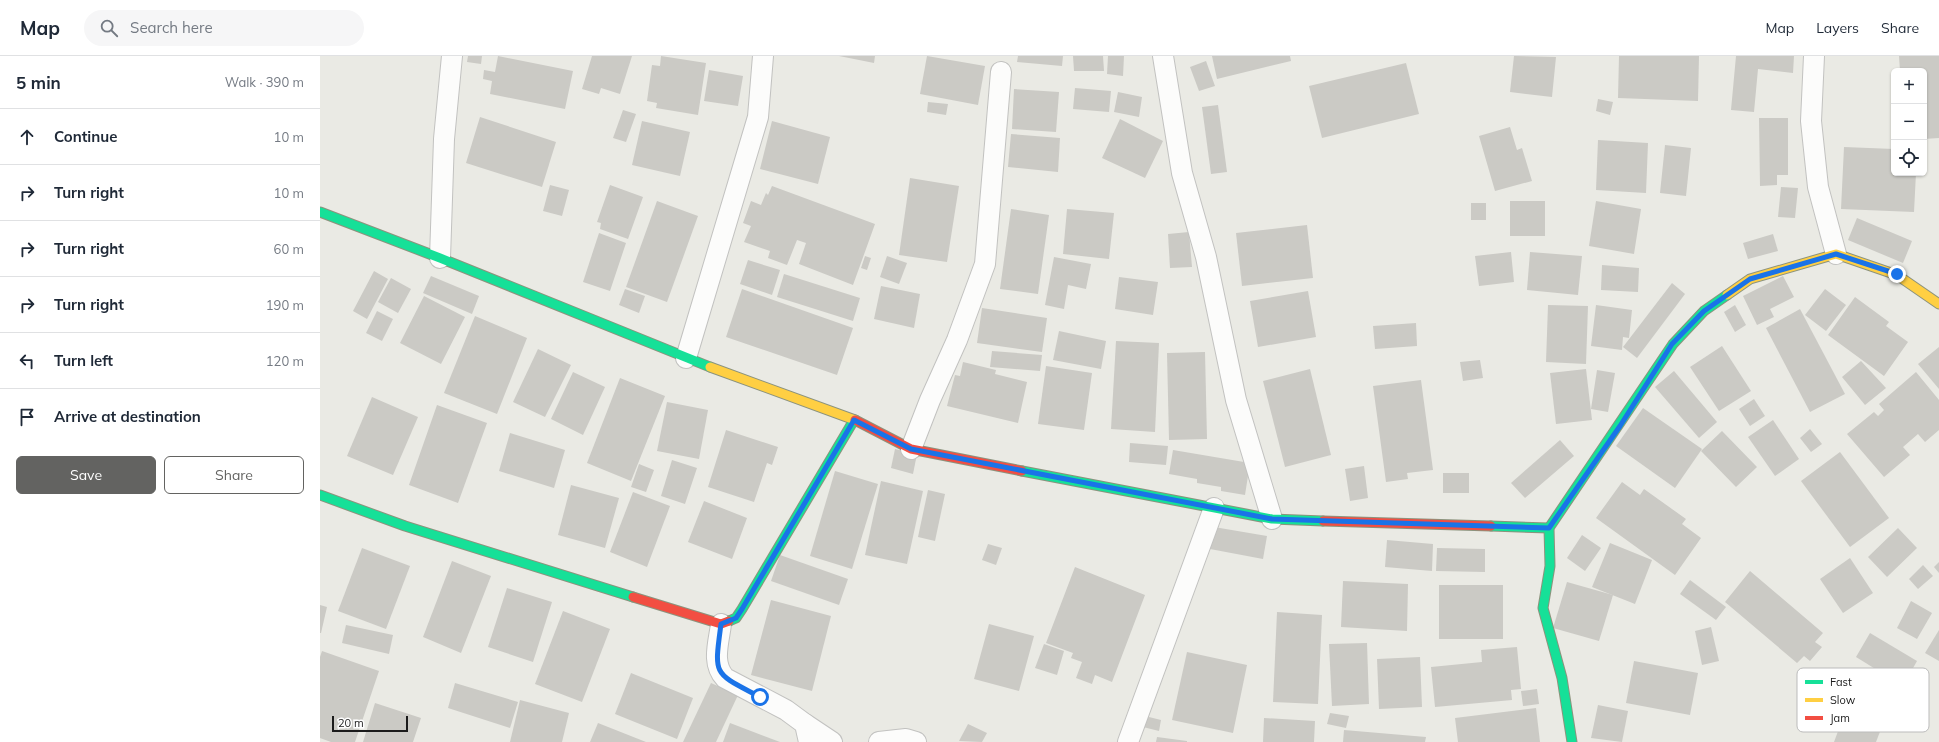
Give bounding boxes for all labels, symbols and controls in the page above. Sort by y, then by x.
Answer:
search box [84,10,364,46]
text: Map [20,16,60,40]
icon: search [98,17,120,39]
text: Search here [130,18,213,37]
text: Map [1765,19,1794,37]
text: Layers [1816,19,1859,37]
text: Share [1881,19,1919,37]
map controls [1891,68,1927,176]
button: + [1891,68,1927,104]
text: 5 min [16,72,61,93]
text: Walk · 390 m [225,74,304,90]
button: − [1891,104,1927,140]
icon: ahead [16,126,38,148]
text: Continue [54,127,117,146]
text: 10 m [274,129,304,145]
button: locate [1891,140,1927,176]
icon: right [16,182,38,204]
text: Turn right [54,183,124,202]
text: 10 m [274,185,304,201]
icon: right [16,238,38,260]
text: Turn right [54,239,124,258]
text: 60 m [274,241,304,257]
route end [1888,265,1906,283]
icon: right [16,294,38,316]
text: Turn right [54,295,124,314]
text: 190 m [266,297,304,313]
icon: left [16,350,38,372]
text: Turn left [54,351,113,370]
text: 120 m [266,353,304,369]
icon: arrive [16,406,38,428]
text: Arrive at destination [54,407,201,426]
button: Save [16,456,156,494]
button: Share [164,456,304,494]
legend [1797,668,1929,732]
text: Fast [1830,675,1852,689]
route start [751,688,769,706]
text: Slow [1830,693,1856,707]
text: Jam [1830,711,1850,725]
scale bar [332,714,408,733]
text: 20 m [338,716,364,730]

